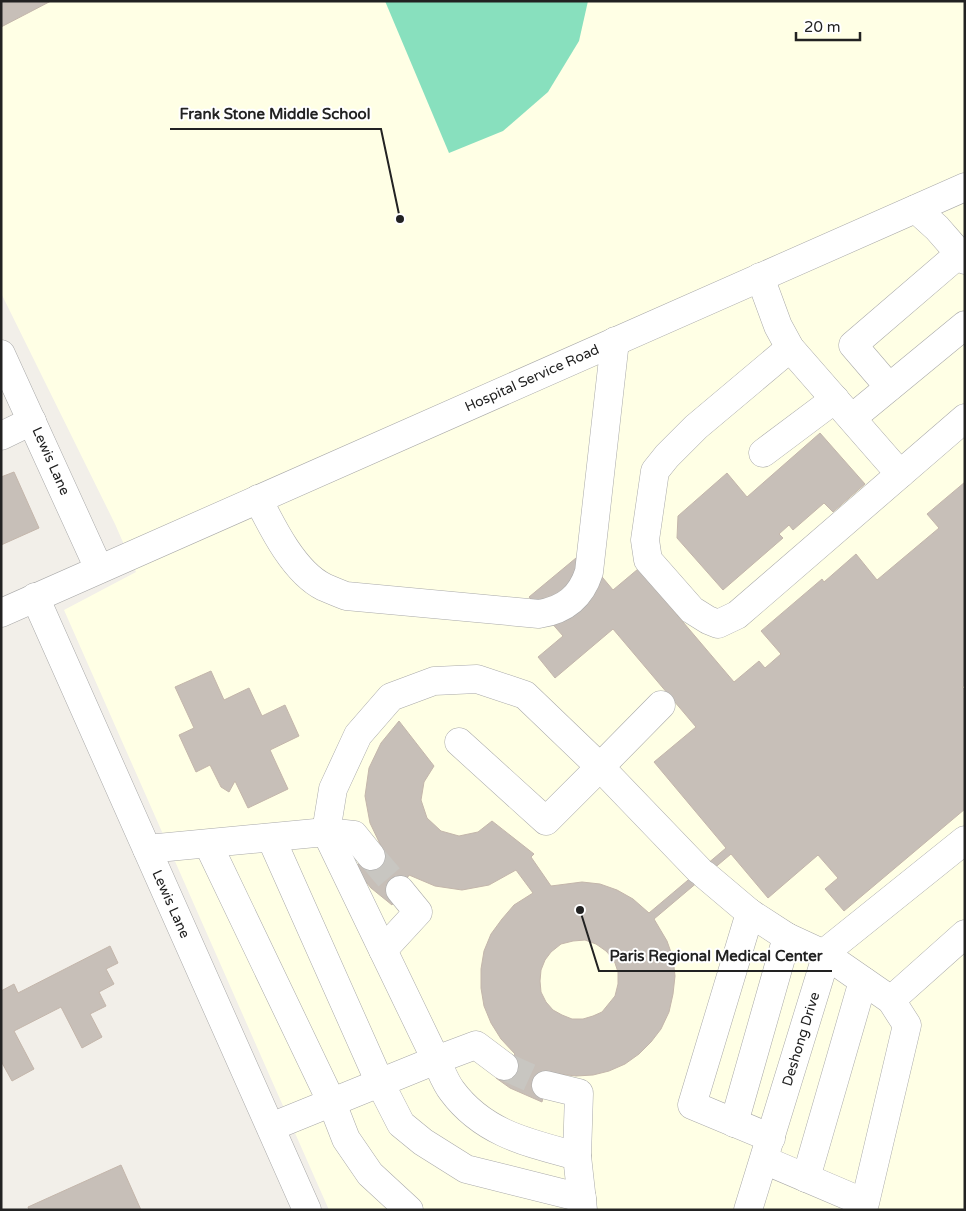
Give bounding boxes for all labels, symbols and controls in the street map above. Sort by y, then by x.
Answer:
scale bar [796,10,860,42]
text: 20 m [804,18,841,36]
callout: Frank Stone Middle School [170,99,381,129]
text: Frank Stone Middle School [180,105,370,123]
street label: Hospital Service Road [462,341,602,415]
street label: Lewis Lane [28,424,74,498]
street label: Lewis Lane [148,867,194,941]
callout: Paris Regional Medical Center [599,941,832,971]
text: Paris Regional Medical Center [610,947,823,966]
street label: Deshong Drive [779,990,823,1088]

